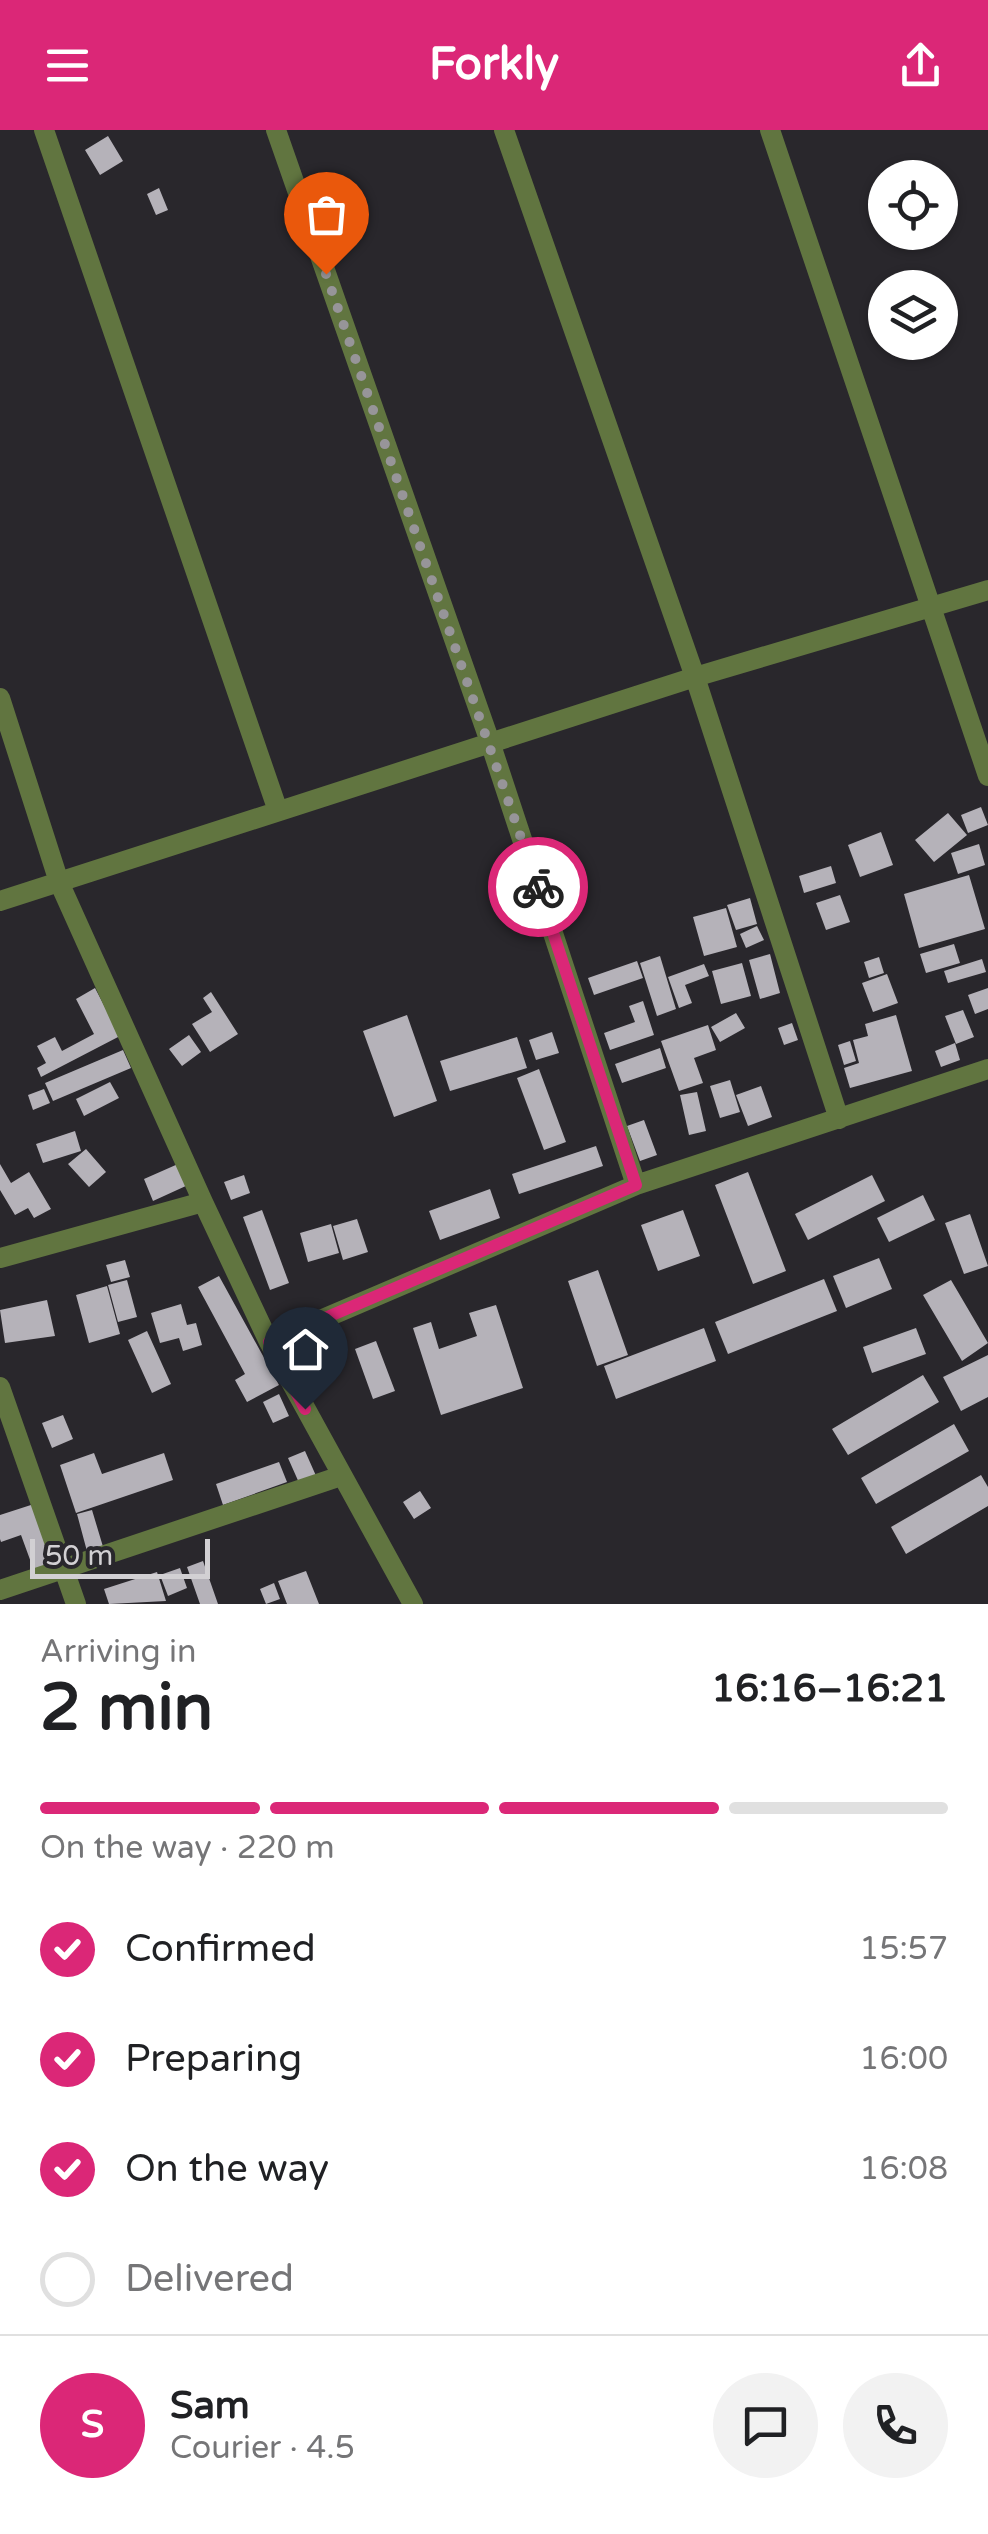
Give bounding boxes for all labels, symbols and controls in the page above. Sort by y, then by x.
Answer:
icon: menu [40,38,95,93]
text: Forkly [429,38,559,92]
icon: share [893,38,948,93]
map controls [868,160,958,360]
button: locate [868,160,958,250]
pin [284,172,369,275]
icon: bag [299,187,354,242]
button: layers [868,270,958,360]
courier [488,837,588,937]
icon: bike [511,860,566,915]
pin [263,1307,348,1410]
icon: home [278,1322,333,1377]
scale bar [30,1534,210,1578]
text: 50 m [45,1539,113,1573]
text: Arriving in [40,1633,197,1671]
text: 16:16–16:21 [711,1666,948,1712]
text: 2 min [40,1669,213,1748]
text: On the way · 220 m [40,1829,335,1867]
icon: check [40,1922,95,1977]
text: Confirmed [125,1926,316,1972]
text: 15:57 [859,1930,948,1968]
icon: check [40,2032,95,2087]
text: Preparing [125,2036,302,2082]
text: 16:00 [859,2040,948,2078]
icon: check [40,2142,95,2197]
text: On the way [125,2146,329,2192]
text: 16:08 [859,2150,948,2188]
text: Delivered [125,2256,294,2302]
button: chat [713,2373,818,2478]
button: phone [843,2373,948,2478]
text: Sam [170,2383,250,2429]
text: S [81,2402,104,2448]
text: Courier · 4.5 [170,2429,355,2467]

